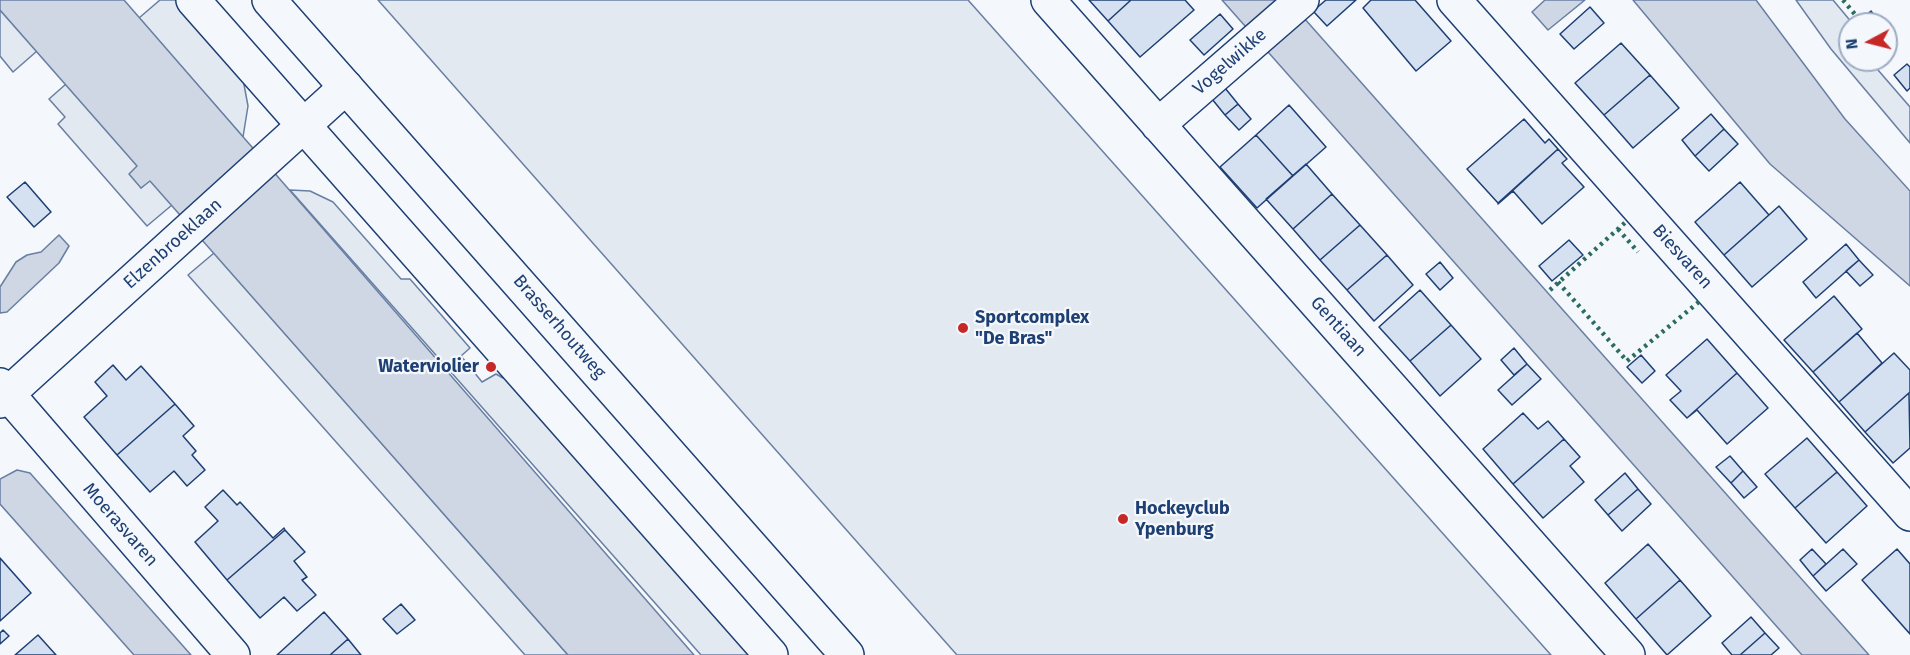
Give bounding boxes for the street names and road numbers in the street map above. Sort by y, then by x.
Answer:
street label: Vogelwikke [1189,24,1271,100]
street label: Elzenbroeklaan [119,194,227,294]
street label: Biesvaren [1648,220,1716,294]
street label: Brasserhoutweg [508,271,610,383]
street label: Gentiaan [1305,293,1371,361]
street label: Moerasvaren [78,479,162,571]

